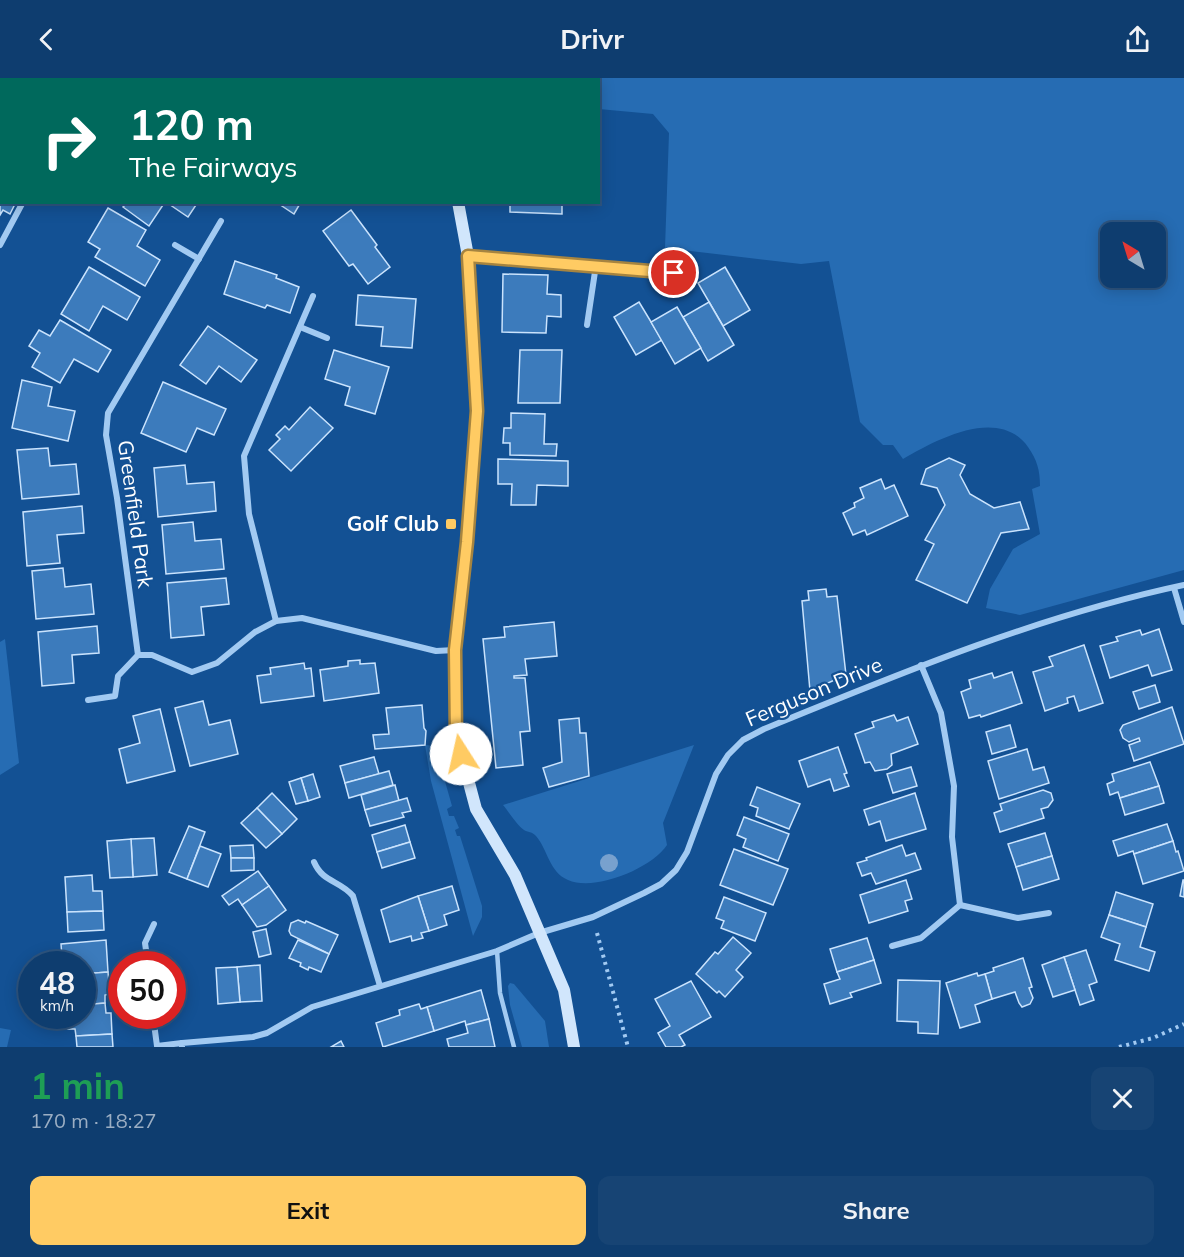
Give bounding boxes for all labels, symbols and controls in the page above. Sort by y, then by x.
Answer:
text: Drivr [560,22,624,56]
icon: back [30,23,63,56]
icon: share [1121,23,1154,56]
text: 120 m [129,98,254,151]
icon: right [30,102,108,180]
text: The Fairways [129,150,297,184]
north arrow [1100,222,1166,288]
map controls [1100,222,1166,288]
pin [648,247,699,298]
icon: arrive [657,256,690,289]
street label: Greenfield Park [113,438,159,590]
place label: Golf Club [347,510,439,536]
marker: Golf Club [444,517,458,531]
street label: Ferguson Drive [741,651,886,732]
position arrow [429,722,493,786]
speed limit sign: 50 [108,951,186,1029]
text: 48 [39,964,75,1002]
text: km/h [40,996,74,1015]
text: 1 min [30,1063,125,1108]
button: close [1091,1067,1154,1130]
text: 170 m · 18:27 [30,1108,156,1133]
button: Exit [30,1176,586,1245]
button: Share [598,1176,1154,1245]

